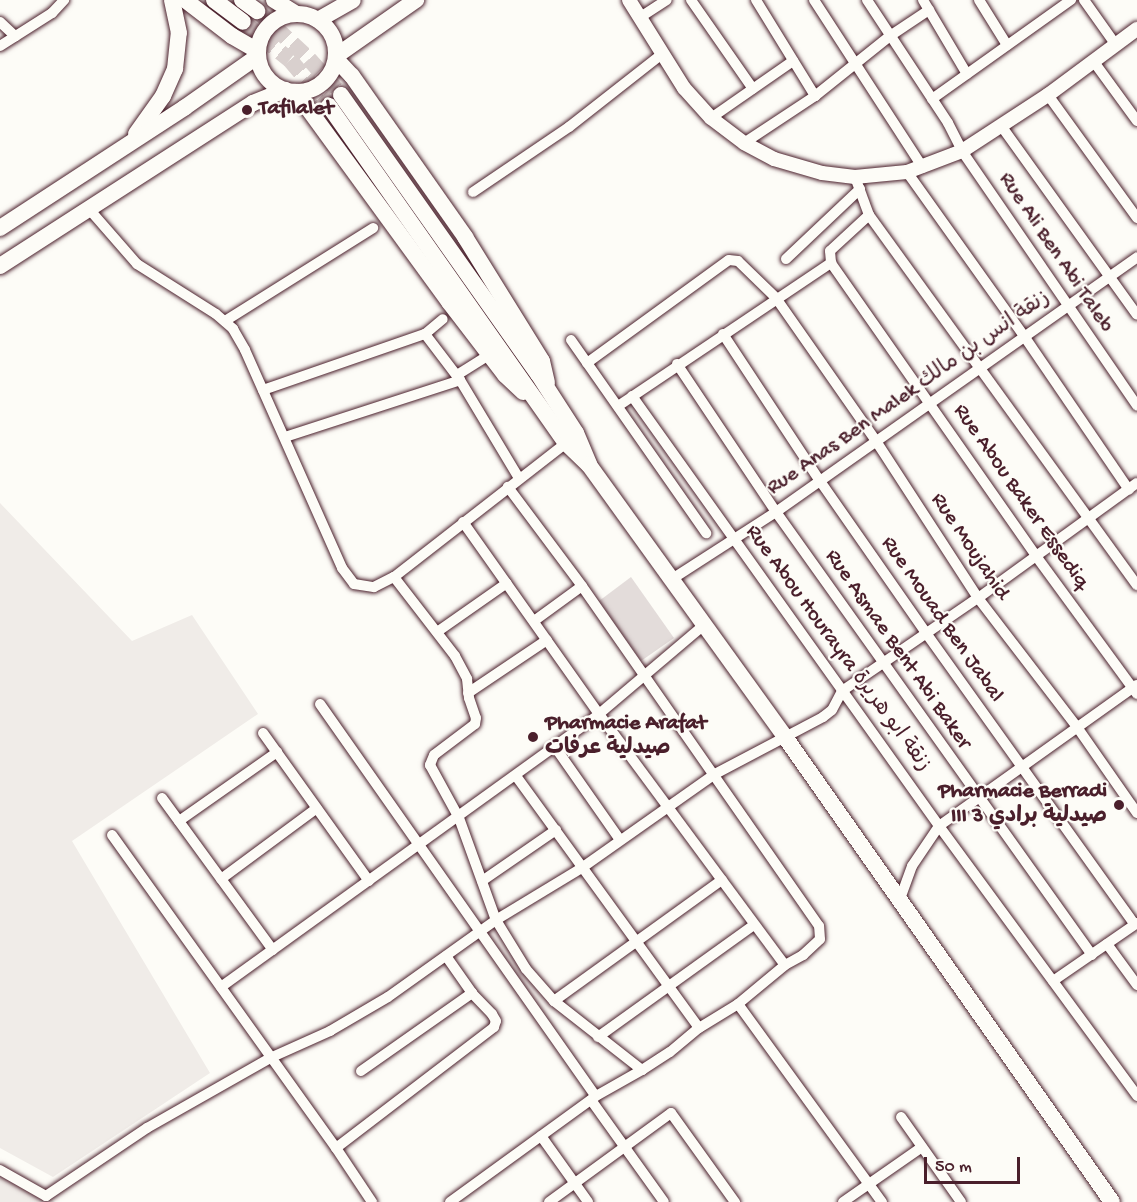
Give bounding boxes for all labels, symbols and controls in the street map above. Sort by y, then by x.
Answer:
place label: Tafilalet [259,97,333,123]
marker: Tafilalet [240,103,254,117]
street label: Rue Ali Ben Abi Taleb [992,168,1118,338]
street label: Rue Anas Ben Malek زنقة انس بن مالك [762,286,1056,502]
street label: Rue Abou Baker Essediq [946,399,1094,595]
street label: Rue Moujahid [924,488,1014,606]
street label: Rue Abou Hourayra زنقة ابو هريرة [738,520,936,778]
street label: Rue Mouad Ben Jabal [874,532,1008,708]
street label: Rue Asmae Bent Abi Baker [818,545,976,755]
place label: Pharmacie Arafat صيدلية عرفات [545,711,707,762]
marker: Pharmacie Arafat صيدلية عرفات [526,730,540,744]
place label: Pharmacie Berradi III صيدلية برادي 3 [938,779,1107,830]
marker: Pharmacie Berradi III صيدلية برادي 3 [1112,798,1126,812]
scale bar [927,1145,1023,1183]
text: 50 m [935,1157,972,1178]

